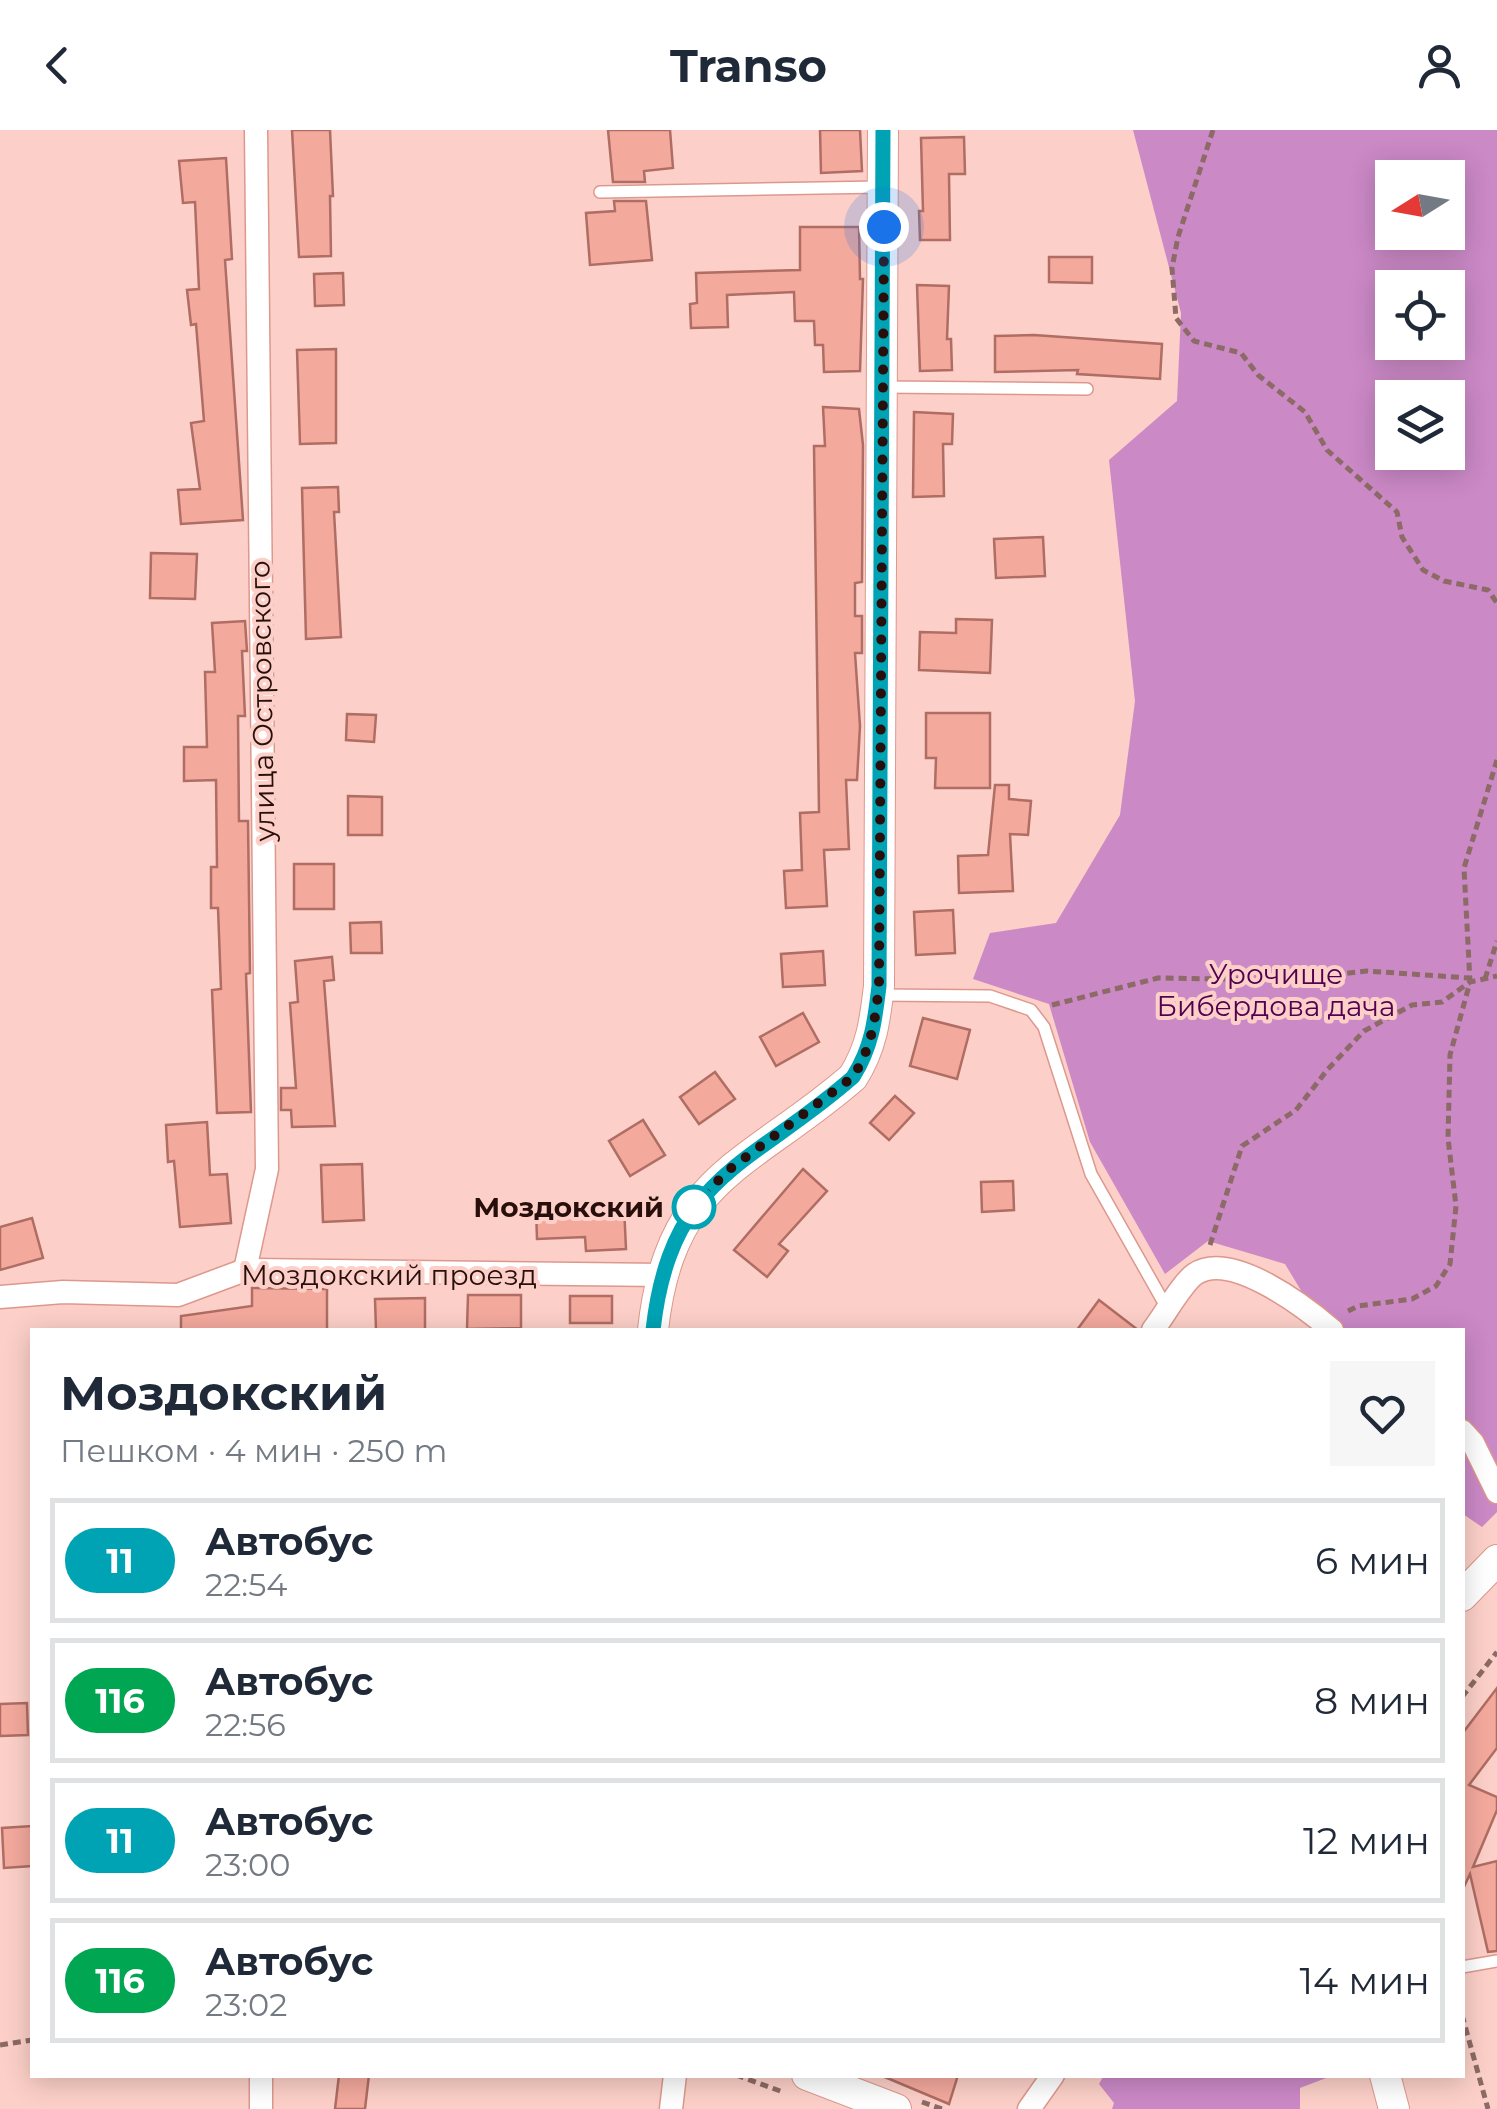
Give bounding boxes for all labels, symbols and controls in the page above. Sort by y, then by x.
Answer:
icon: back [30,38,85,93]
text: Transo [670,38,827,93]
icon: person [1412,38,1467,93]
north arrow [1375,160,1465,250]
map controls [1375,160,1465,470]
your location [859,202,909,252]
button: locate [1375,270,1465,360]
button: layers [1375,380,1465,470]
street label: улица Островского [243,560,281,843]
park label: Урочище Бибердова дача [1157,957,1395,1023]
marker: Моздокский [673,1186,715,1228]
place label: Моздокский [473,1190,664,1224]
street label: Моздокский проезд [241,1258,537,1292]
button: heart [1330,1361,1435,1466]
text: Моздокский [60,1364,387,1422]
text: Пешком · 4 мин · 250 m [60,1431,447,1470]
text: Автобус [205,1518,374,1565]
text: 6 мин [1315,1537,1430,1584]
text: 11 [106,1539,134,1582]
text: 22:54 [205,1565,287,1604]
text: Автобус [205,1658,374,1705]
text: 8 мин [1314,1677,1430,1724]
text: 116 [95,1679,145,1722]
text: 22:56 [205,1705,286,1744]
text: Автобус [205,1798,374,1845]
text: 12 мин [1303,1817,1430,1864]
text: 11 [106,1819,134,1862]
text: 23:00 [205,1845,290,1884]
text: Автобус [205,1938,374,1985]
text: 14 мин [1299,1957,1430,2004]
text: 116 [95,1959,145,2002]
text: 23:02 [205,1985,287,2024]

